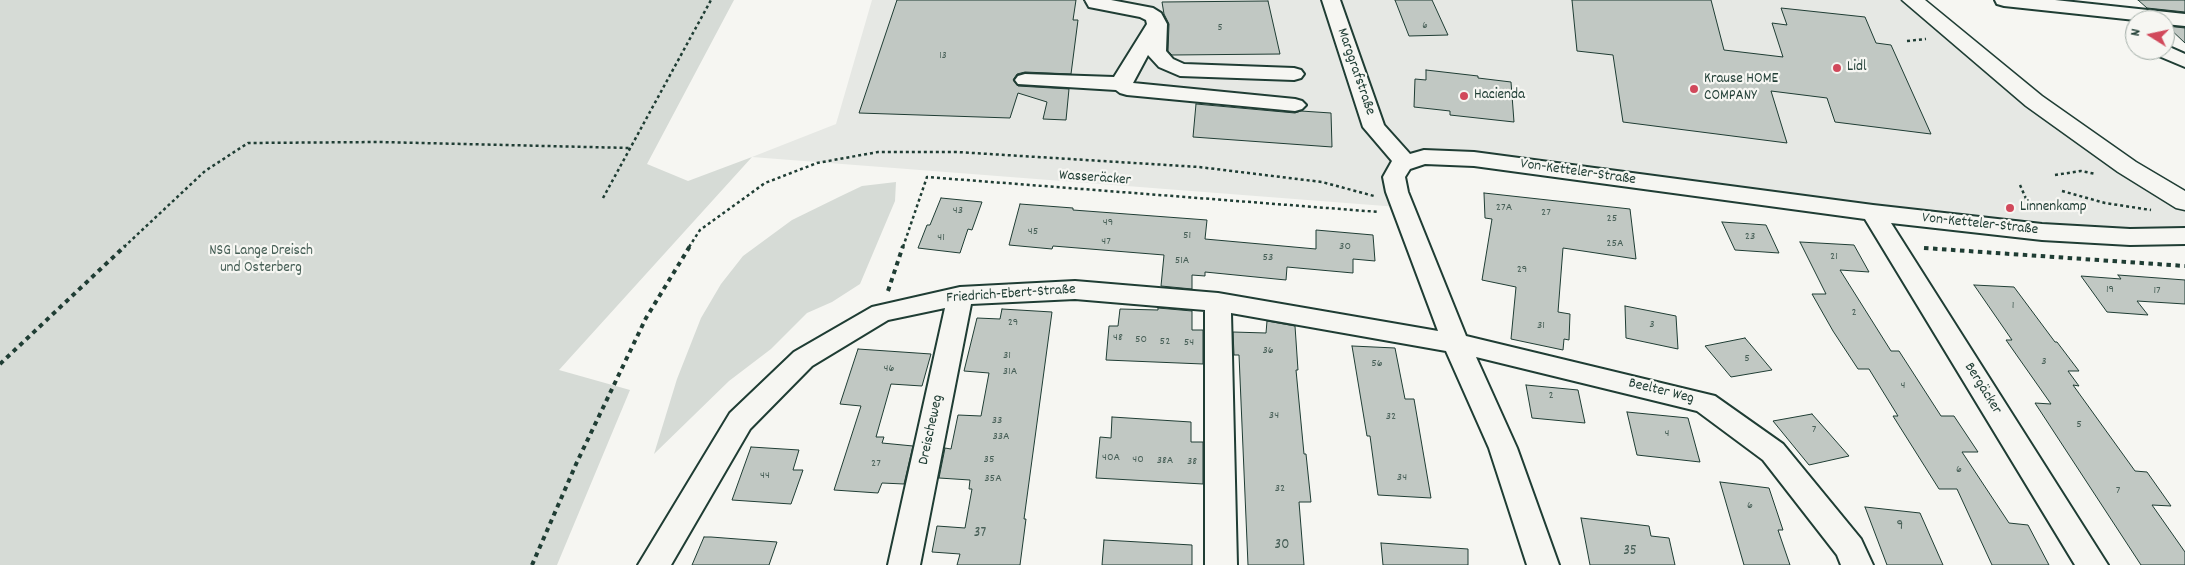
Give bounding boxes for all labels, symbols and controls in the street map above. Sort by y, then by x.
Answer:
north arrow [2125,10,2175,60]
house number: 6 [1422,19,1428,33]
house number: 5 [1217,21,1223,35]
street label: Marggrafstraße [1332,26,1378,118]
text: N [2126,27,2147,38]
house number: 13 [939,49,947,63]
place label: Lidl [1847,59,1866,77]
marker: Lidl [1831,62,1843,74]
place label: Krause HOME COMPANY [1704,71,1778,106]
marker: Krause HOME COMPANY [1688,83,1700,95]
place label: Hacienda [1474,87,1525,105]
marker: Hacienda [1458,90,1470,102]
street label: Von-Ketteler-Straße [1519,156,1637,190]
street label: Wasseräcker [1058,168,1132,190]
place label: Linnenkamp [2020,199,2087,217]
house number: 27A [1496,201,1512,215]
marker: Linnenkamp [2004,202,2016,214]
house number: 43 [953,204,963,218]
house number: 27 [1541,206,1551,220]
street label: Von-Ketteler-Straße [1921,210,2039,240]
house number: 25 [1607,212,1617,226]
house number: 49 [1103,216,1113,230]
house number: 45 [1028,225,1038,239]
house number: 51 [1183,229,1191,243]
house number: 23 [1745,230,1755,244]
house number: 41 [937,231,945,245]
house number: 47 [1101,235,1111,249]
house number: 25A [1606,237,1624,251]
house number: 30 [1339,240,1351,254]
park label: NSG Lange Dreisch und Osterberg [209,243,313,278]
house number: 21 [1830,250,1838,264]
house number: 53 [1263,251,1273,265]
house number: 51A [1175,254,1189,268]
house number: 29 [1517,263,1527,277]
street label: Friedrich-Ebert-Straße [946,282,1076,308]
house number: 19 [2106,283,2114,297]
house number: 17 [2153,284,2161,298]
house number: 1 [2012,299,2014,313]
house number: 2 [1851,306,1857,320]
house number: 29 [1008,316,1018,330]
house number: 3 [1649,318,1655,332]
house number: 31 [1537,319,1545,333]
house number: 48 [1113,331,1123,345]
house number: 50 [1135,333,1147,347]
house number: 52 [1160,335,1170,349]
house number: 54 [1184,336,1194,350]
house number: 36 [1262,344,1274,358]
house number: 31 [1003,349,1011,363]
house number: 5 [1744,352,1750,366]
house number: 3 [2041,355,2047,369]
house number: 56 [1371,357,1383,371]
street label: Bergäcker [1959,360,2005,418]
house number: 46 [884,362,894,376]
house number: 31A [1003,365,1017,379]
street label: Beelter Weg [1626,375,1696,409]
house number: 4 [1901,379,1905,393]
house number: 2 [1548,389,1554,403]
street label: Dreischeweg [916,393,948,467]
house number: 34 [1269,409,1279,423]
house number: 32 [1386,410,1396,424]
house number: 33 [992,414,1002,428]
house number: 5 [2076,418,2082,432]
house number: 7 [1812,423,1816,437]
house number: 4 [1665,427,1669,441]
house number: 33A [992,430,1010,444]
house number: 40A [1102,451,1120,465]
house number: 35 [984,453,994,467]
house number: 40 [1132,453,1144,467]
house number: 38A [1157,454,1173,468]
house number: 38 [1187,455,1197,469]
house number: 27 [871,457,881,471]
house number: 6 [1956,463,1962,477]
house number: 44 [760,469,770,483]
house number: 34 [1397,471,1407,485]
house number: 35A [984,472,1002,486]
house number: 32 [1275,482,1285,496]
house number: 7 [2116,484,2120,498]
house number: 6 [1747,499,1753,513]
house number: 9 [1897,518,1903,536]
house number: 37 [974,525,986,543]
house number: 30 [1275,537,1289,555]
house number: 35 [1623,543,1637,561]

